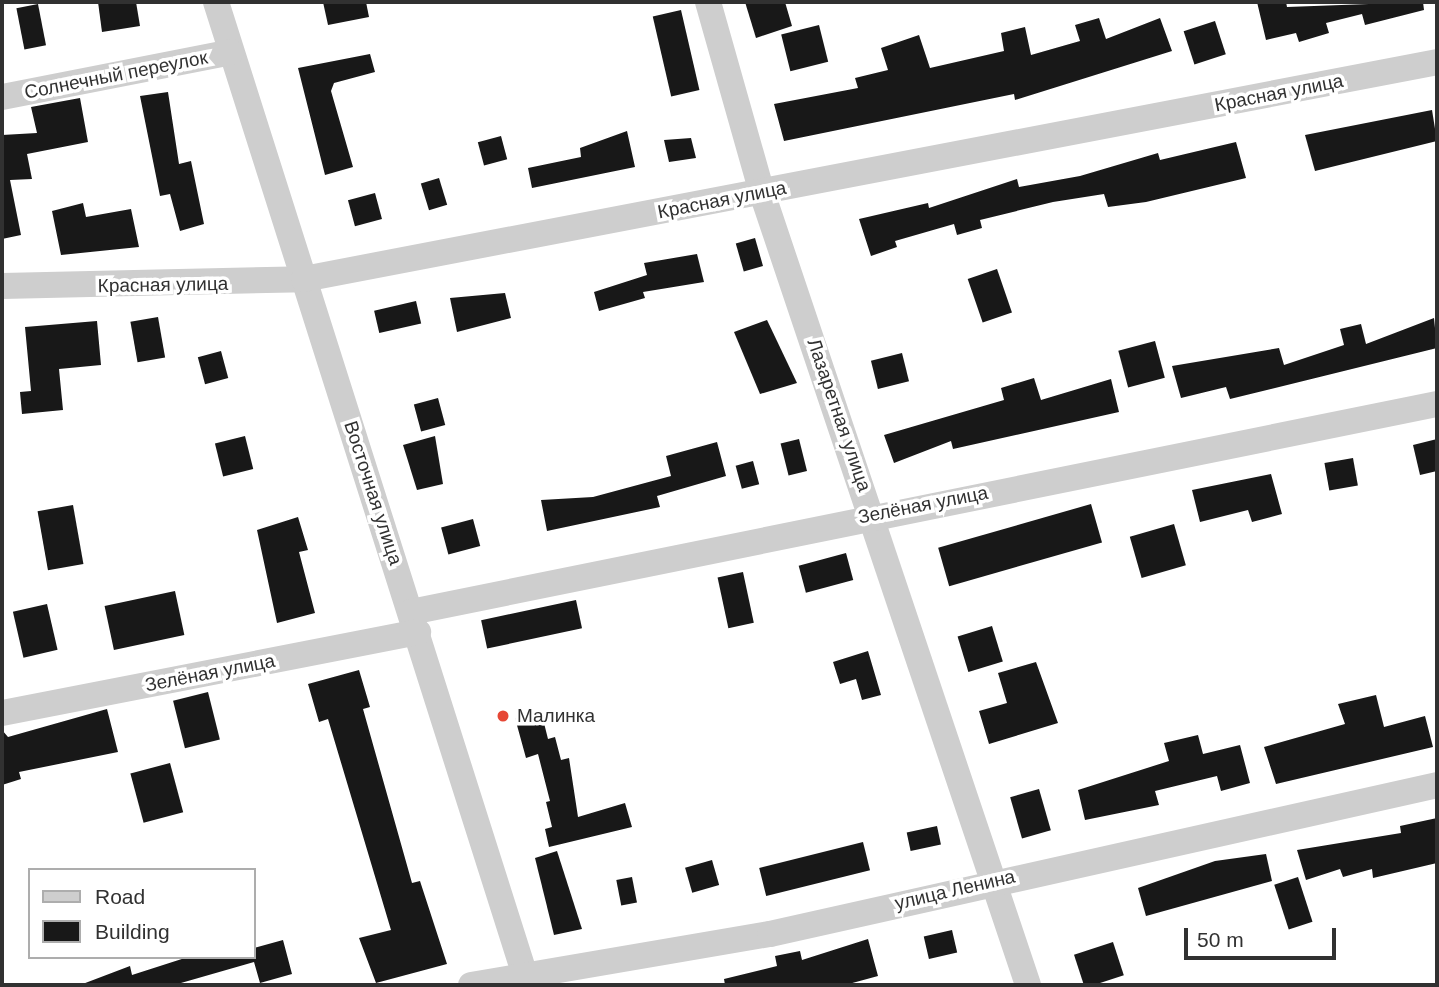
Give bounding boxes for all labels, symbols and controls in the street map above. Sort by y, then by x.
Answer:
street label: Солнечный переулок [22,46,210,104]
street label: Красная улица [1213,69,1345,117]
street label: Красная улица [656,176,788,224]
street label: Красная улица [98,272,228,298]
street label: Лазаретная улица [802,336,876,494]
street label: Восточная улица [339,418,407,568]
street label: Зелёная улица [856,481,990,529]
street label: Зелёная улица [143,649,277,697]
place label: Малинка [517,705,595,727]
marker: Малинка [495,708,511,724]
street label: улица Ленина [893,865,1017,915]
legend [28,868,256,959]
text: Road [95,885,145,908]
scale bar [1187,914,1339,958]
text: Building [95,920,170,943]
text: 50 m [1197,928,1244,951]

